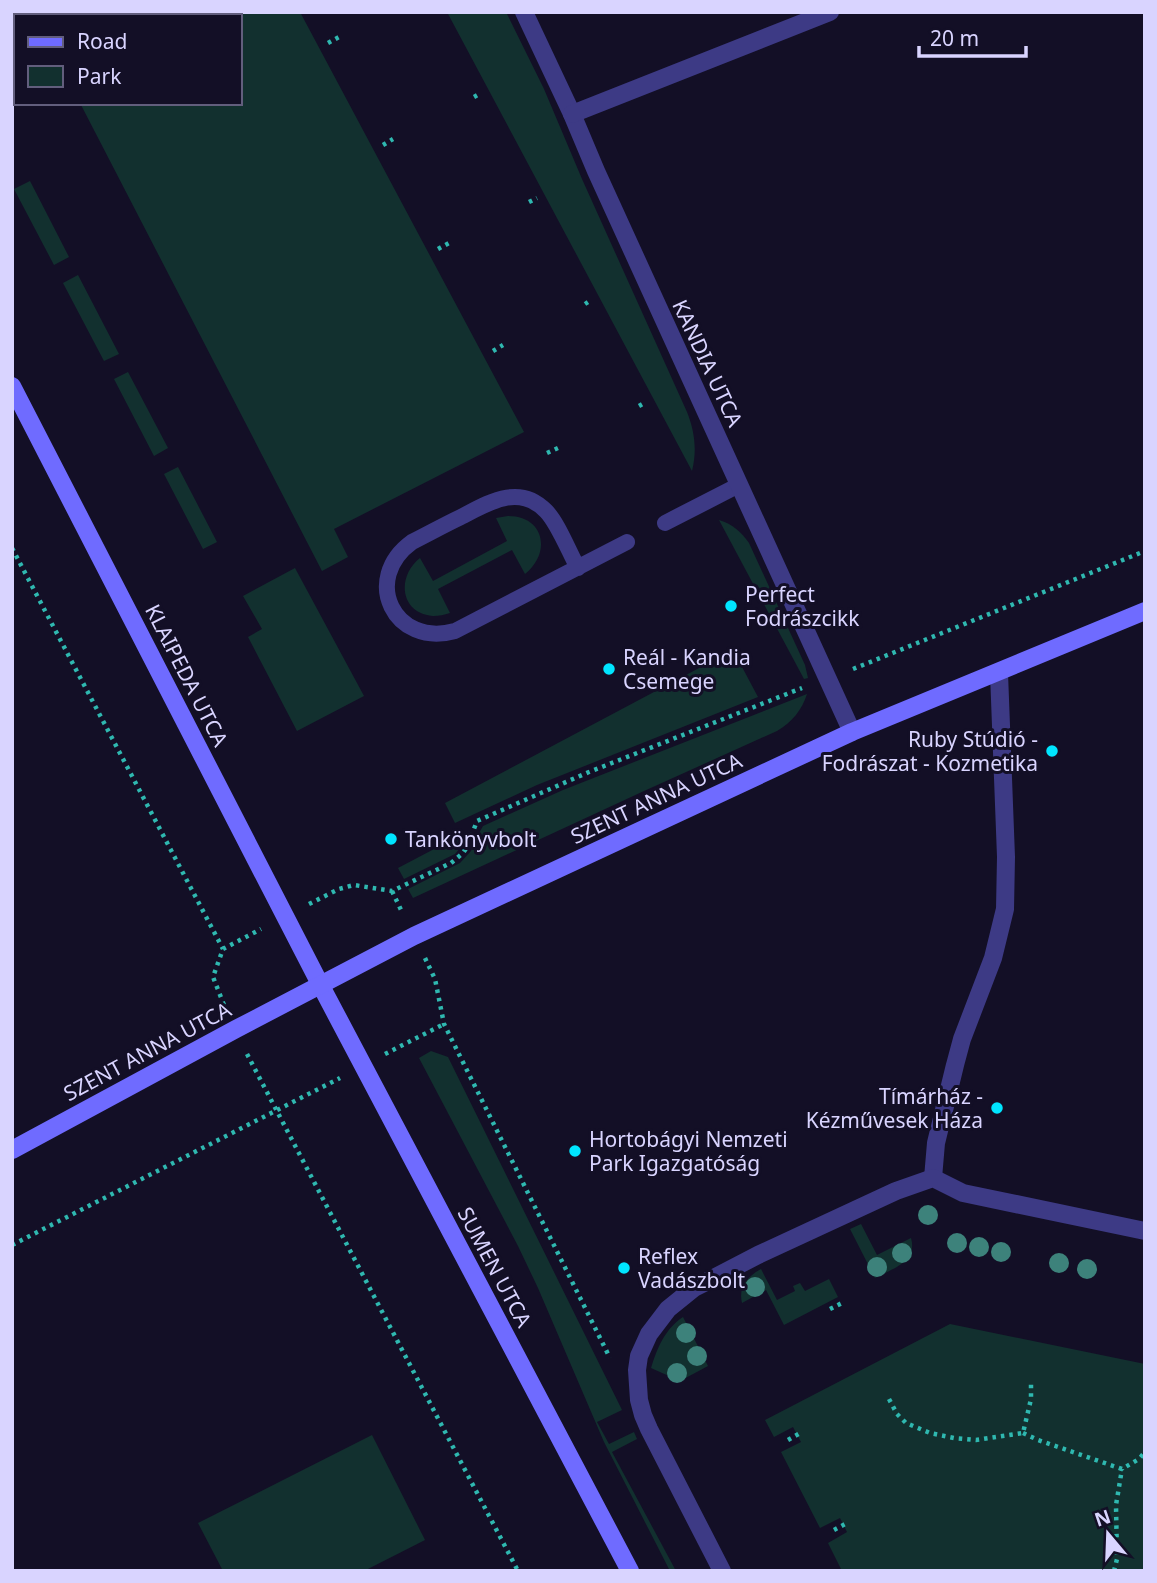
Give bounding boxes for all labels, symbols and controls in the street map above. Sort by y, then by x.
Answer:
legend [14,14,242,105]
scale bar [919,14,1026,58]
text: 20 m [930,24,979,52]
text: Road [77,27,127,55]
text: Park [77,62,122,90]
street label: KANDIA UTCA [666,295,750,432]
place label: Perfect Fodrászcikk [745,580,860,632]
marker: Perfect Fodrászcikk [723,598,739,614]
street label: KLAIPEDA UTCA [139,599,235,751]
place label: Reál - Kandia Csemege [623,643,751,695]
marker: Reál - Kandia Csemege [601,661,617,677]
place label: Ruby Stúdió - Fodrászat - Kozmetika [822,725,1038,777]
marker: Ruby Stúdió - Fodrászat - Kozmetika [1044,743,1060,759]
street label: SZENT ANNA UTCA [566,746,747,850]
place label: Tankönyvbolt [405,825,537,853]
marker: Tankönyvbolt [383,831,399,847]
street label: SZENT ANNA UTCA [58,995,236,1107]
place label: Tímárház - Kézművesek Háza [806,1082,983,1134]
marker: Tímárház - Kézművesek Háza [989,1100,1005,1116]
place label: Hortobágyi Nemzeti Park Igazgatóság [589,1125,788,1177]
marker: Hortobágyi Nemzeti Park Igazgatóság [567,1143,583,1159]
street label: SUMEN UTCA [452,1202,539,1332]
place label: Reflex Vadászbolt [638,1242,746,1294]
marker: Reflex Vadászbolt [616,1260,632,1276]
north arrow [1073,1499,1143,1569]
text: N [1091,1503,1114,1533]

